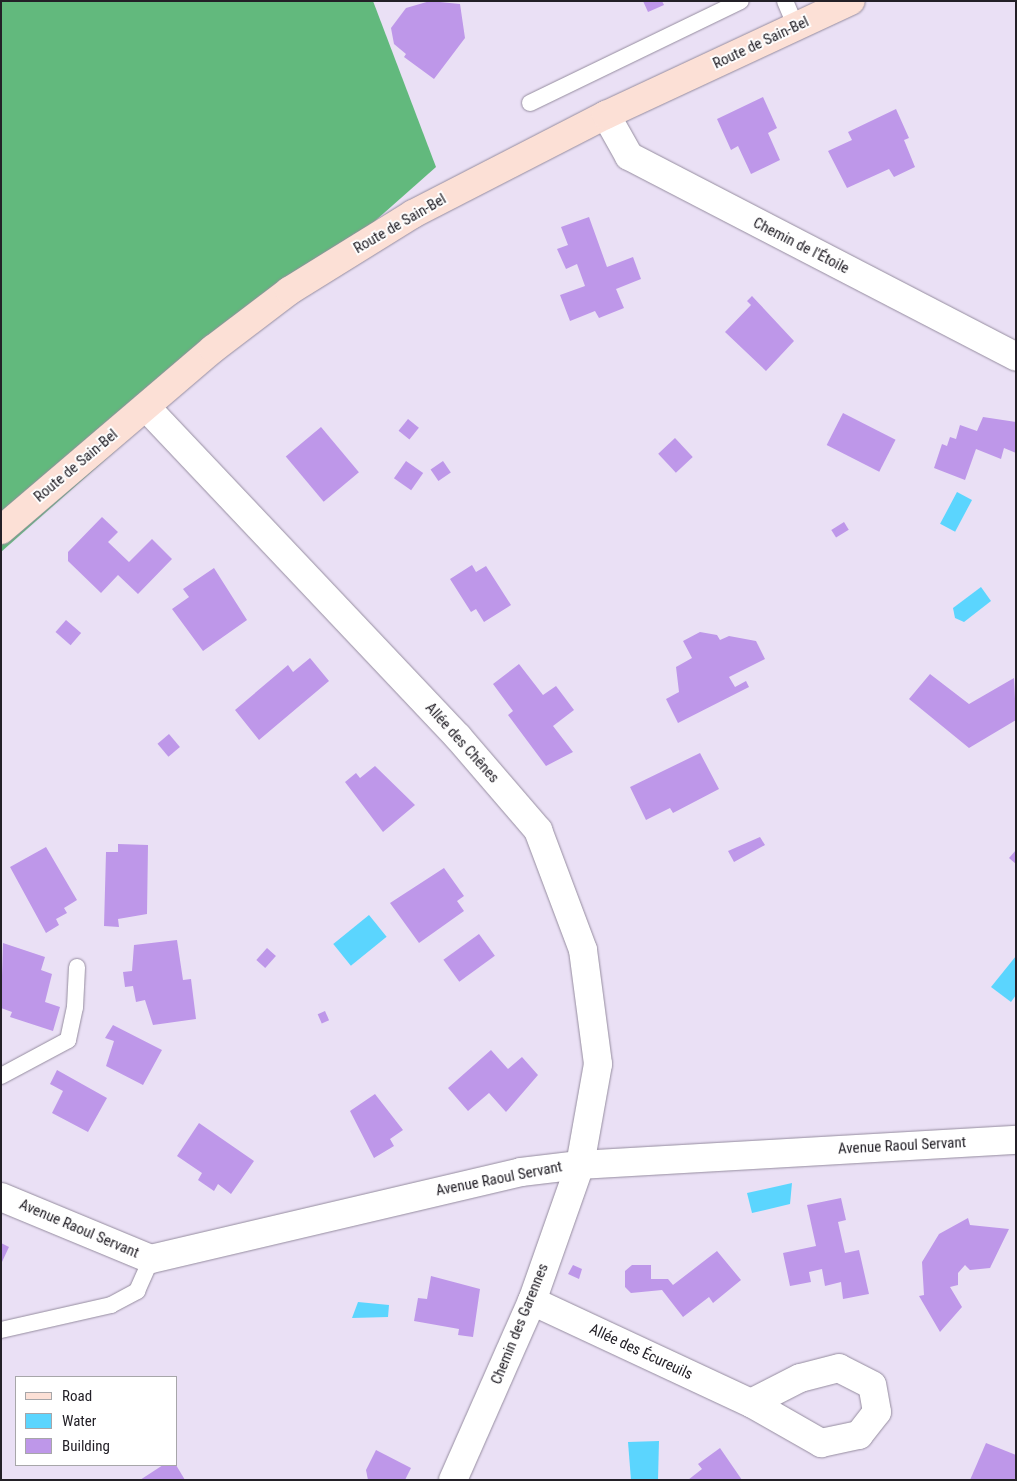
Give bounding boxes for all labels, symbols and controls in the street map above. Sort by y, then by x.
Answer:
street label: Route de Sain-Bel [710,13,812,73]
street label: Route de Sain-Bel [351,190,449,258]
street label: Chemin de l'Étoile [750,214,852,278]
street label: Route de Sain-Bel [31,426,121,506]
street label: Allée des Chênes [421,699,503,787]
street label: Avenue Raoul Servant [838,1134,966,1158]
street label: Avenue Raoul Servant [434,1158,564,1200]
street label: Avenue Raoul Servant [17,1196,141,1262]
street label: Chemin des Garennes [488,1261,552,1387]
street label: Allée des Écureuils [587,1320,695,1384]
legend [15,1376,178,1466]
text: Road [62,1387,92,1405]
text: Water [62,1412,96,1430]
text: Building [62,1437,110,1455]

